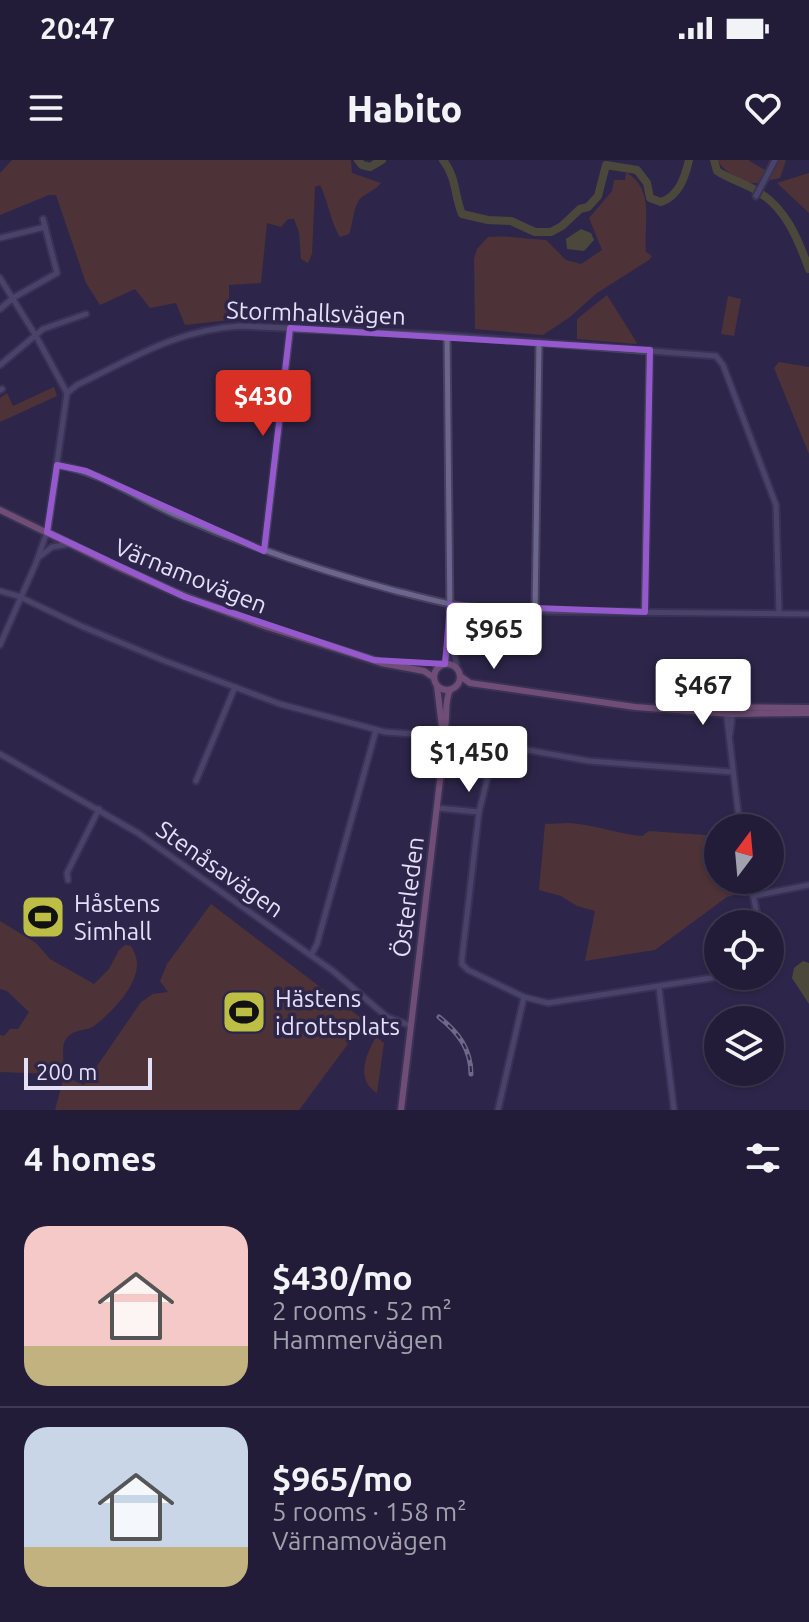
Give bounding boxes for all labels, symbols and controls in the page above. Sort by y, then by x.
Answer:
text: 20:47 [40,11,115,45]
icon: menu [24,86,68,130]
icon: heart [741,86,785,130]
text: Habito [347,88,462,129]
street label: Stormhallsvägen [226,296,406,330]
pin: $430 [216,370,310,438]
text: $430 [234,381,292,410]
street label: Värnamovägen [111,533,271,619]
pin: $965 [447,603,541,671]
text: $965 [465,614,523,643]
pin: $467 [656,659,750,727]
text: $467 [674,670,732,699]
pin: $1,450 [404,726,534,794]
text: $1,450 [429,737,509,766]
north arrow [704,814,784,894]
map controls [704,814,784,1086]
street label: Stenåsavägen [151,815,289,923]
street label: Österleden [387,835,429,959]
place label: Håstens Simhall [74,890,160,945]
sports icon: Håstens Simhall [19,893,67,941]
button: locate [704,910,784,990]
place label: Hästens idrottsplats [275,985,400,1040]
sports icon: Hästens idrottsplats [220,988,268,1036]
button: layers [704,1006,784,1086]
scale bar [24,1054,152,1090]
text: 200 m [36,1059,97,1084]
icon: filters [741,1136,785,1180]
text: 4 homes [24,1139,157,1177]
icon: home [88,1258,184,1354]
text: $430/mo [272,1258,413,1296]
text: 2 rooms · 52 m² [272,1296,452,1325]
text: Hammervägen [272,1325,443,1354]
icon: home [88,1459,184,1555]
text: $965/mo [272,1459,413,1497]
text: 5 rooms · 158 m² [272,1497,467,1526]
text: Värnamovägen [272,1526,447,1555]

